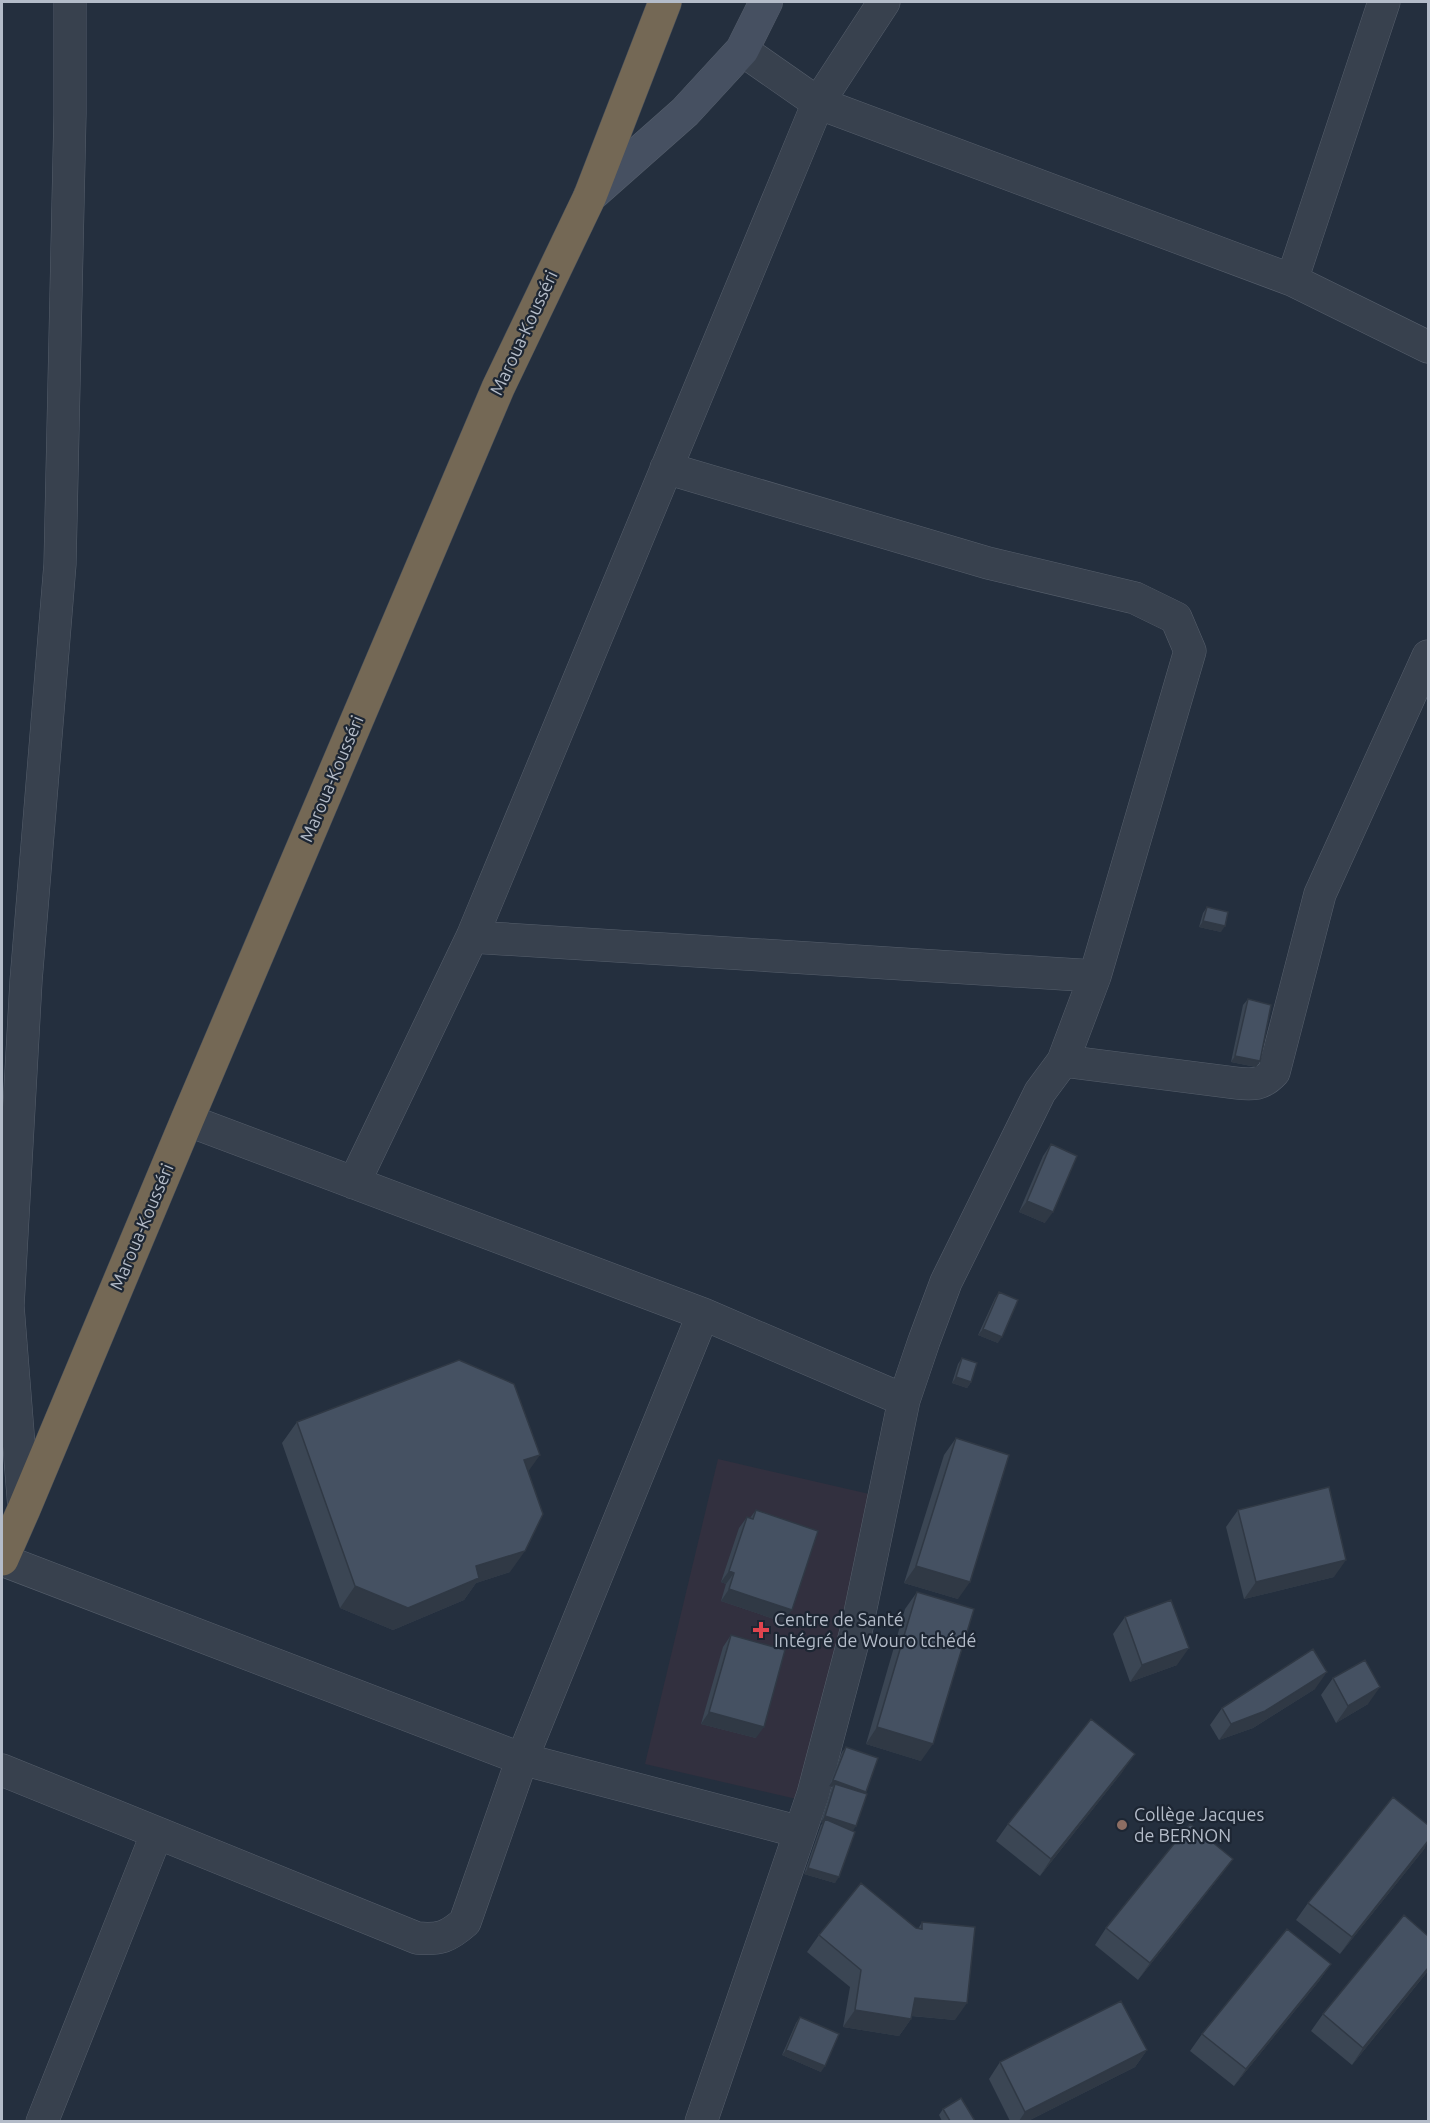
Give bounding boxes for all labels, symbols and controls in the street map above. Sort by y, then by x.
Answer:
street label: Maroua-Kousséri [485,267,561,398]
street label: Maroua-Kousséri [295,712,367,845]
street label: Maroua-Kousséri [105,1160,177,1293]
place label: Centre de Santé Intégré de Wouro tchédé [774,1609,976,1650]
marker: Centre de Santé Intégré de Wouro tchédé [752,1621,770,1639]
place label: Collège Jacques de BERNON [1134,1804,1264,1845]
marker: Collège Jacques de BERNON [1115,1818,1129,1832]

